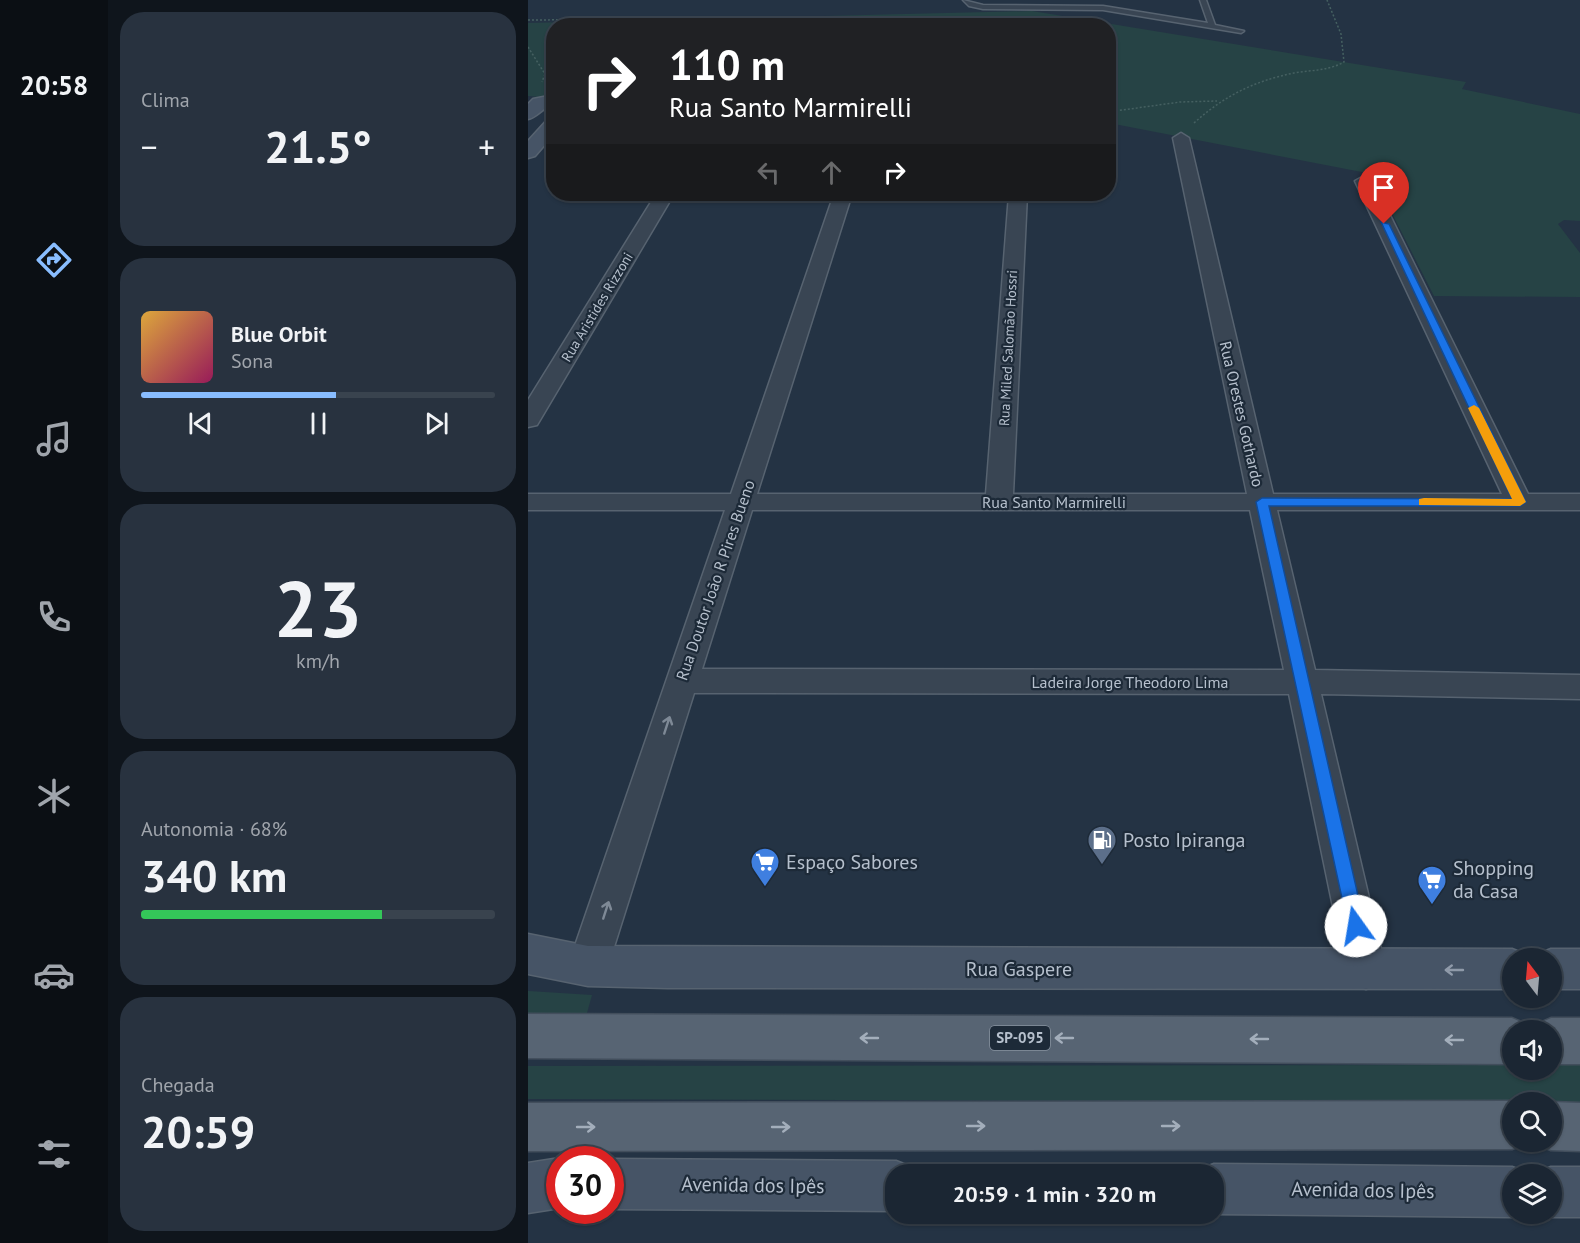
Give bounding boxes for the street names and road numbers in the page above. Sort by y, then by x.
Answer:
street label: Rua Aristides Rizzoni [557,249,637,365]
street label: Rua Miled Salomão Hossri [995,269,1021,427]
street label: Rua Orestes Gothardo [1216,339,1268,489]
street label: Rua Doutor João R Pires Bueno [671,477,759,683]
street label: Rua Santo Marmirelli [982,492,1126,512]
street label: Ladeira Jorge Theodoro Lima [1032,672,1228,692]
street label: Rua Gaspere [966,956,1072,982]
road number: SP-095 [990,1026,1050,1050]
street label: Avenida dos Ipês [681,1171,825,1199]
street label: Avenida dos Ipês [1291,1176,1435,1204]

